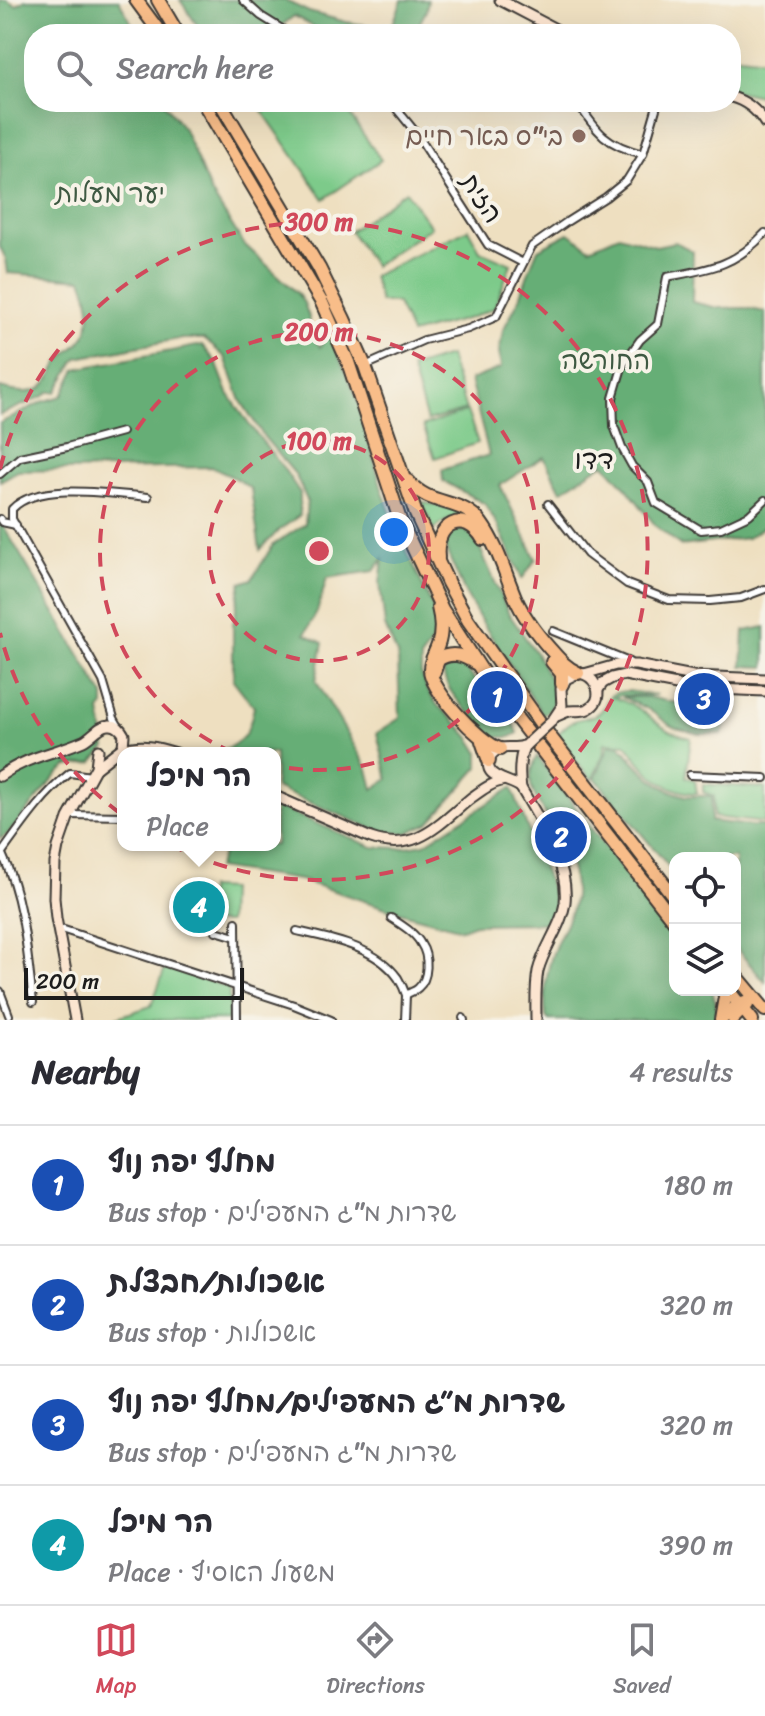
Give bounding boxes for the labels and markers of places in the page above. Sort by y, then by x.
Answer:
place label: בי"ס באר חיים [405,113,563,159]
marker: בי"ס באר חיים [570,127,588,145]
centre of rings [305,537,333,565]
pin: 1 [471,667,523,727]
pin: 3 [678,669,730,729]
pin: 2 [535,807,587,867]
pin: 4 [173,877,225,937]

